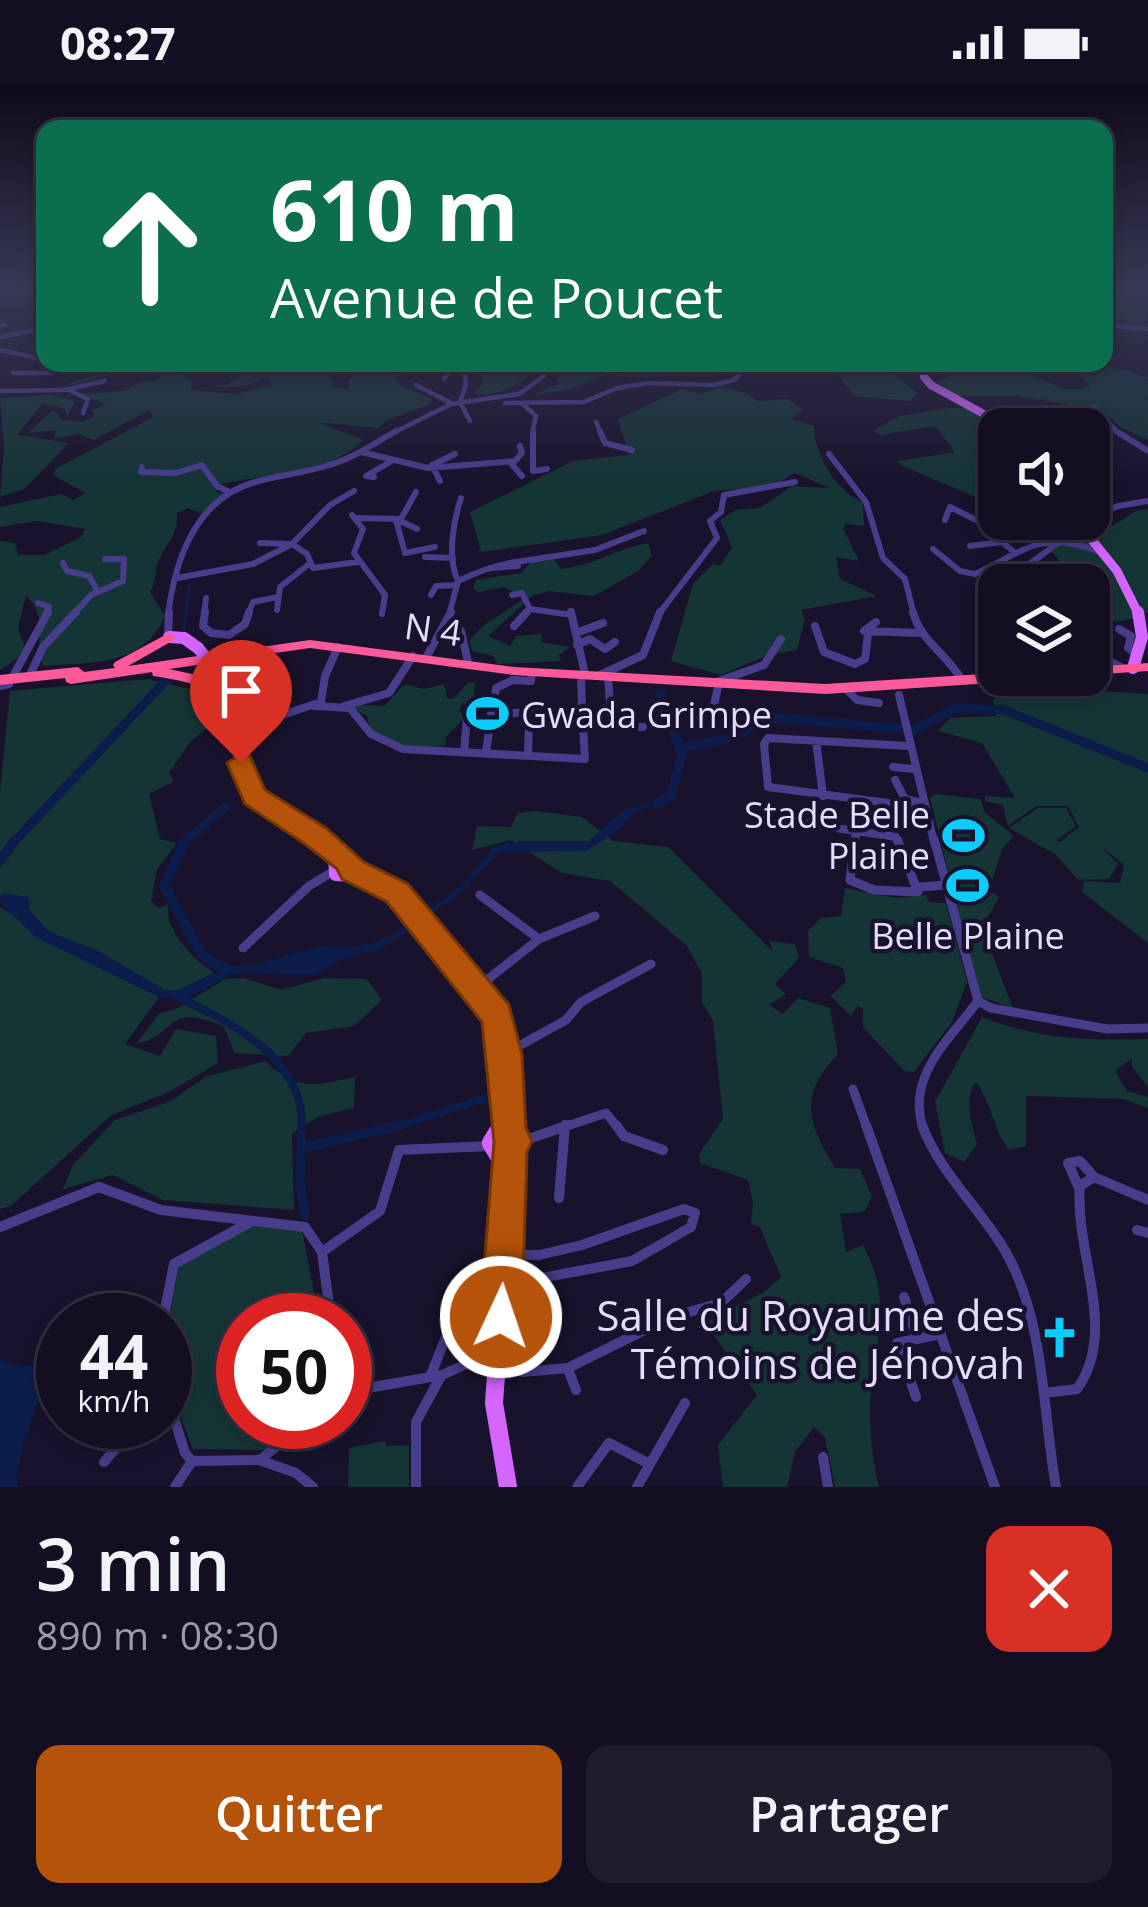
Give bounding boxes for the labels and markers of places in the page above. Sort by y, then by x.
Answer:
pin [190,640,292,763]
place label: Gwada Grimpe [521,690,772,739]
sports icon: Gwada Grimpe [464,691,510,737]
place label: Stade Belle Plaine [744,790,930,880]
sports icon: Stade Belle Plaine [941,812,987,858]
sports icon: Belle Plaine [945,862,991,908]
place label: Belle Plaine [871,911,1065,960]
place label: Salle du Royaume des Témoins de Jéhovah [597,1286,1025,1391]
church icon: Salle du Royaume des Témoins de Jéhovah [1036,1315,1082,1361]

